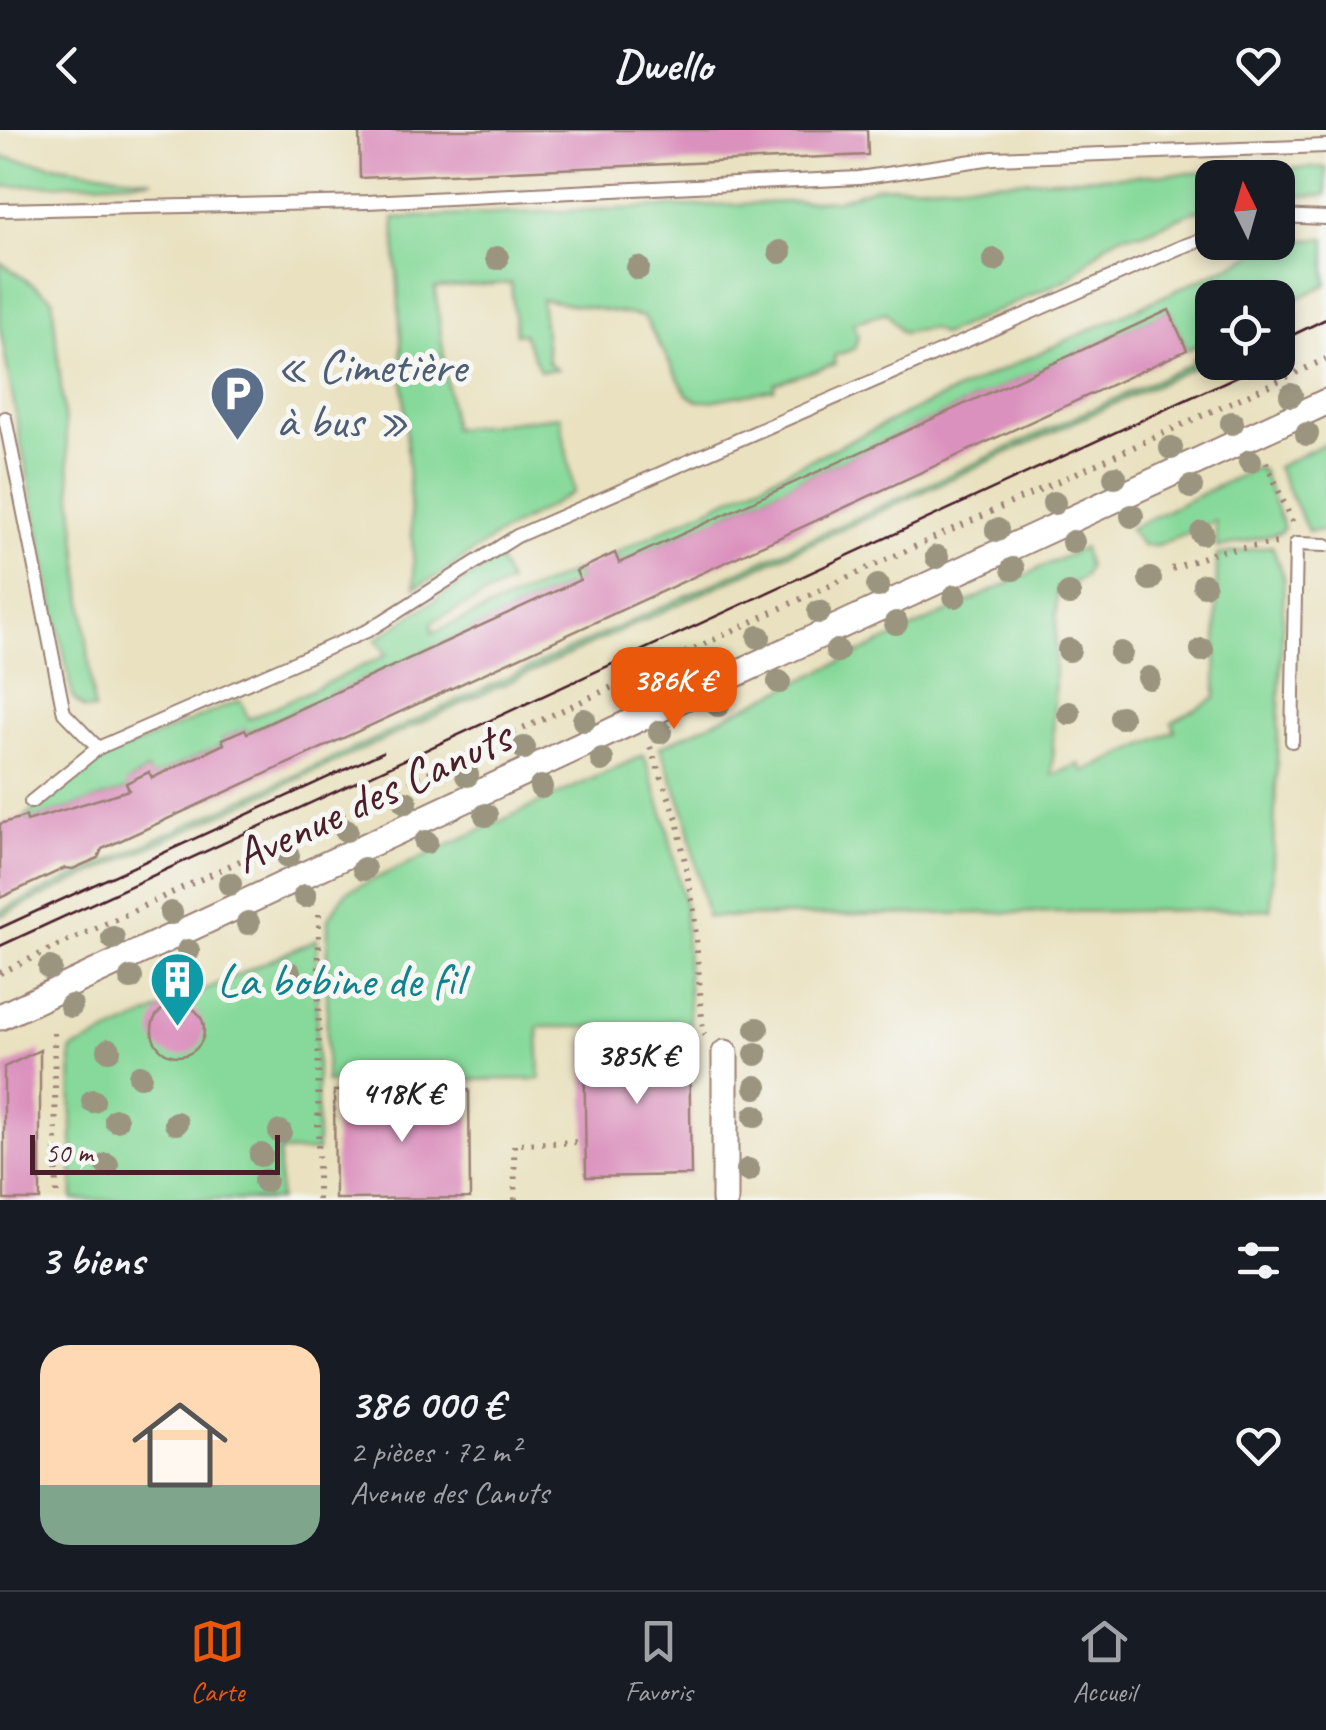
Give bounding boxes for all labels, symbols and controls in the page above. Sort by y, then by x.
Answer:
text: Dwello [614,37,712,94]
icon: back [40,38,95,93]
icon: heart [1231,38,1286,93]
north arrow [1195,160,1295,260]
map controls [1195,160,1295,380]
button: locate [1195,280,1295,380]
place label: « Cimetière à bus » [276,336,469,451]
parking icon: « Cimetière à bus » [207,364,267,443]
pin: 386K € [593,647,755,732]
text: 386K € [633,659,715,700]
street label: Avenue des Canuts [224,704,524,886]
building icon: La bobine de fil [148,950,208,1029]
place label: La bobine de fil [217,950,471,1010]
pin: 385K € [556,1022,718,1107]
text: 385K € [596,1034,678,1075]
pin: 418K € [321,1060,483,1145]
text: 418K € [361,1072,443,1113]
scale bar [30,1130,280,1174]
text: 50 m [45,1135,93,1170]
icon: filters [1231,1233,1286,1288]
text: 3 biens [40,1234,144,1287]
text: 386 000 € [350,1378,504,1431]
icon: home [120,1385,240,1505]
icon: heart [1231,1418,1286,1473]
text: 2 pièces · 72 m² [350,1431,519,1472]
text: Avenue des Canuts [350,1472,549,1513]
tab: Carte [190,1614,245,1709]
tab: Favoris [625,1614,693,1709]
tab: Accueil [1073,1614,1136,1709]

